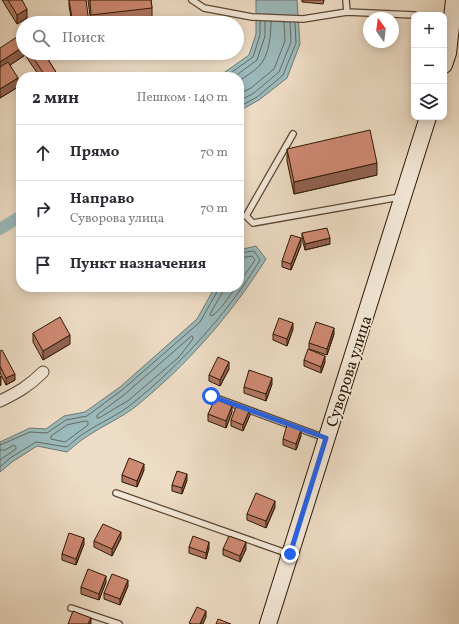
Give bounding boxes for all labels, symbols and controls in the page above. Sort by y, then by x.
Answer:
north arrow [363,12,399,48]
map controls [411,12,447,120]
button: + [411,12,447,48]
search box [16,16,244,60]
icon: search [30,27,52,49]
text: Поиск [62,28,105,49]
button: − [411,48,447,84]
button: layers [411,84,447,120]
text: 2 мин [32,87,79,110]
text: Пешком · 140 m [137,89,228,107]
icon: ahead [32,142,54,164]
text: Прямо [70,142,119,163]
text: 70 m [200,144,228,162]
text: Направо [70,189,134,210]
icon: right [32,198,54,220]
text: 70 m [200,200,228,218]
text: Суворова улица [70,210,164,228]
icon: arrive [32,254,54,276]
text: Пункт назначения [70,254,206,275]
street label: Суворова улица [321,313,378,430]
route start [202,387,220,405]
route end [281,545,299,563]

